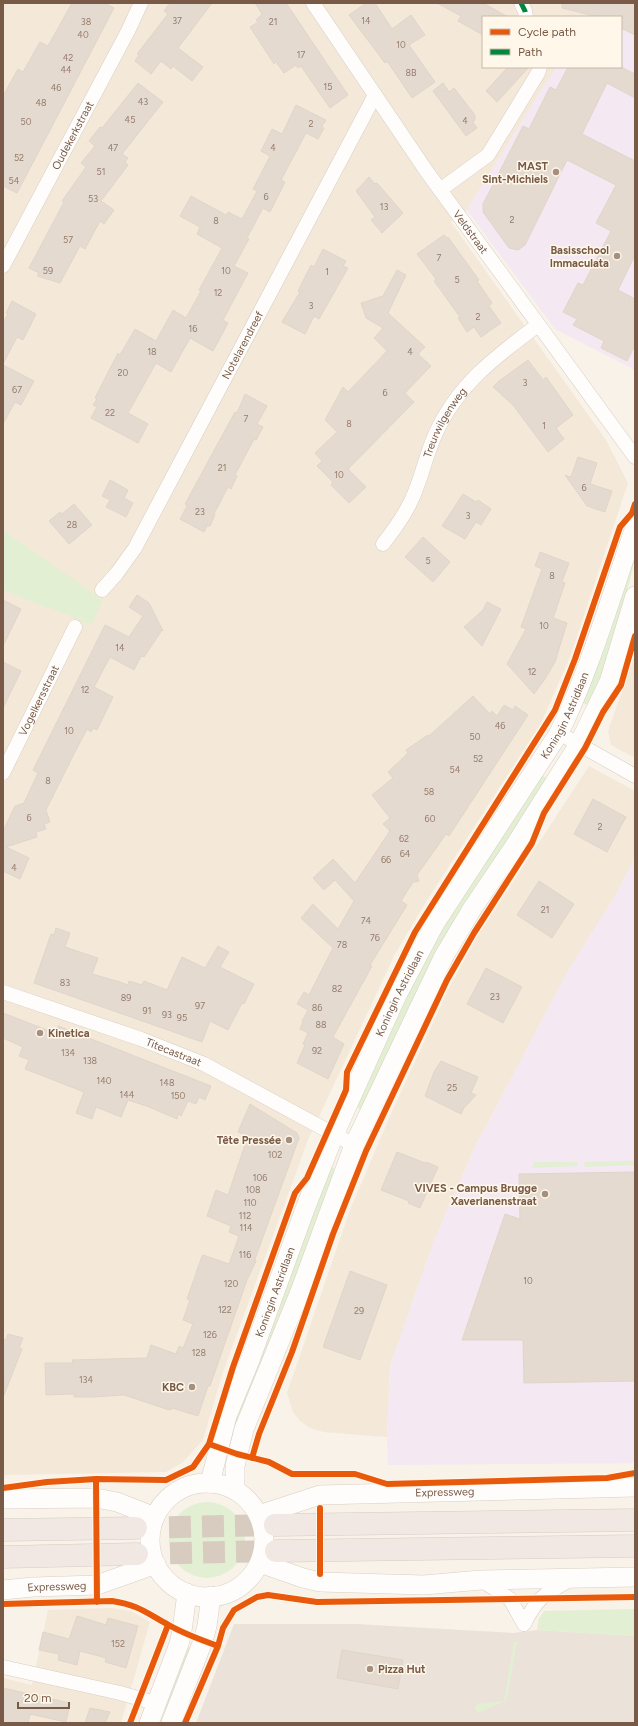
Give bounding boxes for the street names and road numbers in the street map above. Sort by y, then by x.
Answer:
street label: Oudekerkstraat [49,99,96,172]
street label: Veldstraat [451,208,491,256]
street label: Notelarendreef [219,308,266,381]
street label: Treurwilgenweg [420,385,469,459]
street label: Vogelkersstraat [16,663,62,738]
street label: Koningin Astridlaan [538,670,591,761]
street label: Koningin Astridlaan [373,948,426,1039]
street label: Titecastraat [144,1035,203,1069]
street label: Koningin Astridlaan [252,1245,297,1339]
street label: Expressweg [415,1485,475,1499]
street label: Expressweg [27,1579,87,1594]

